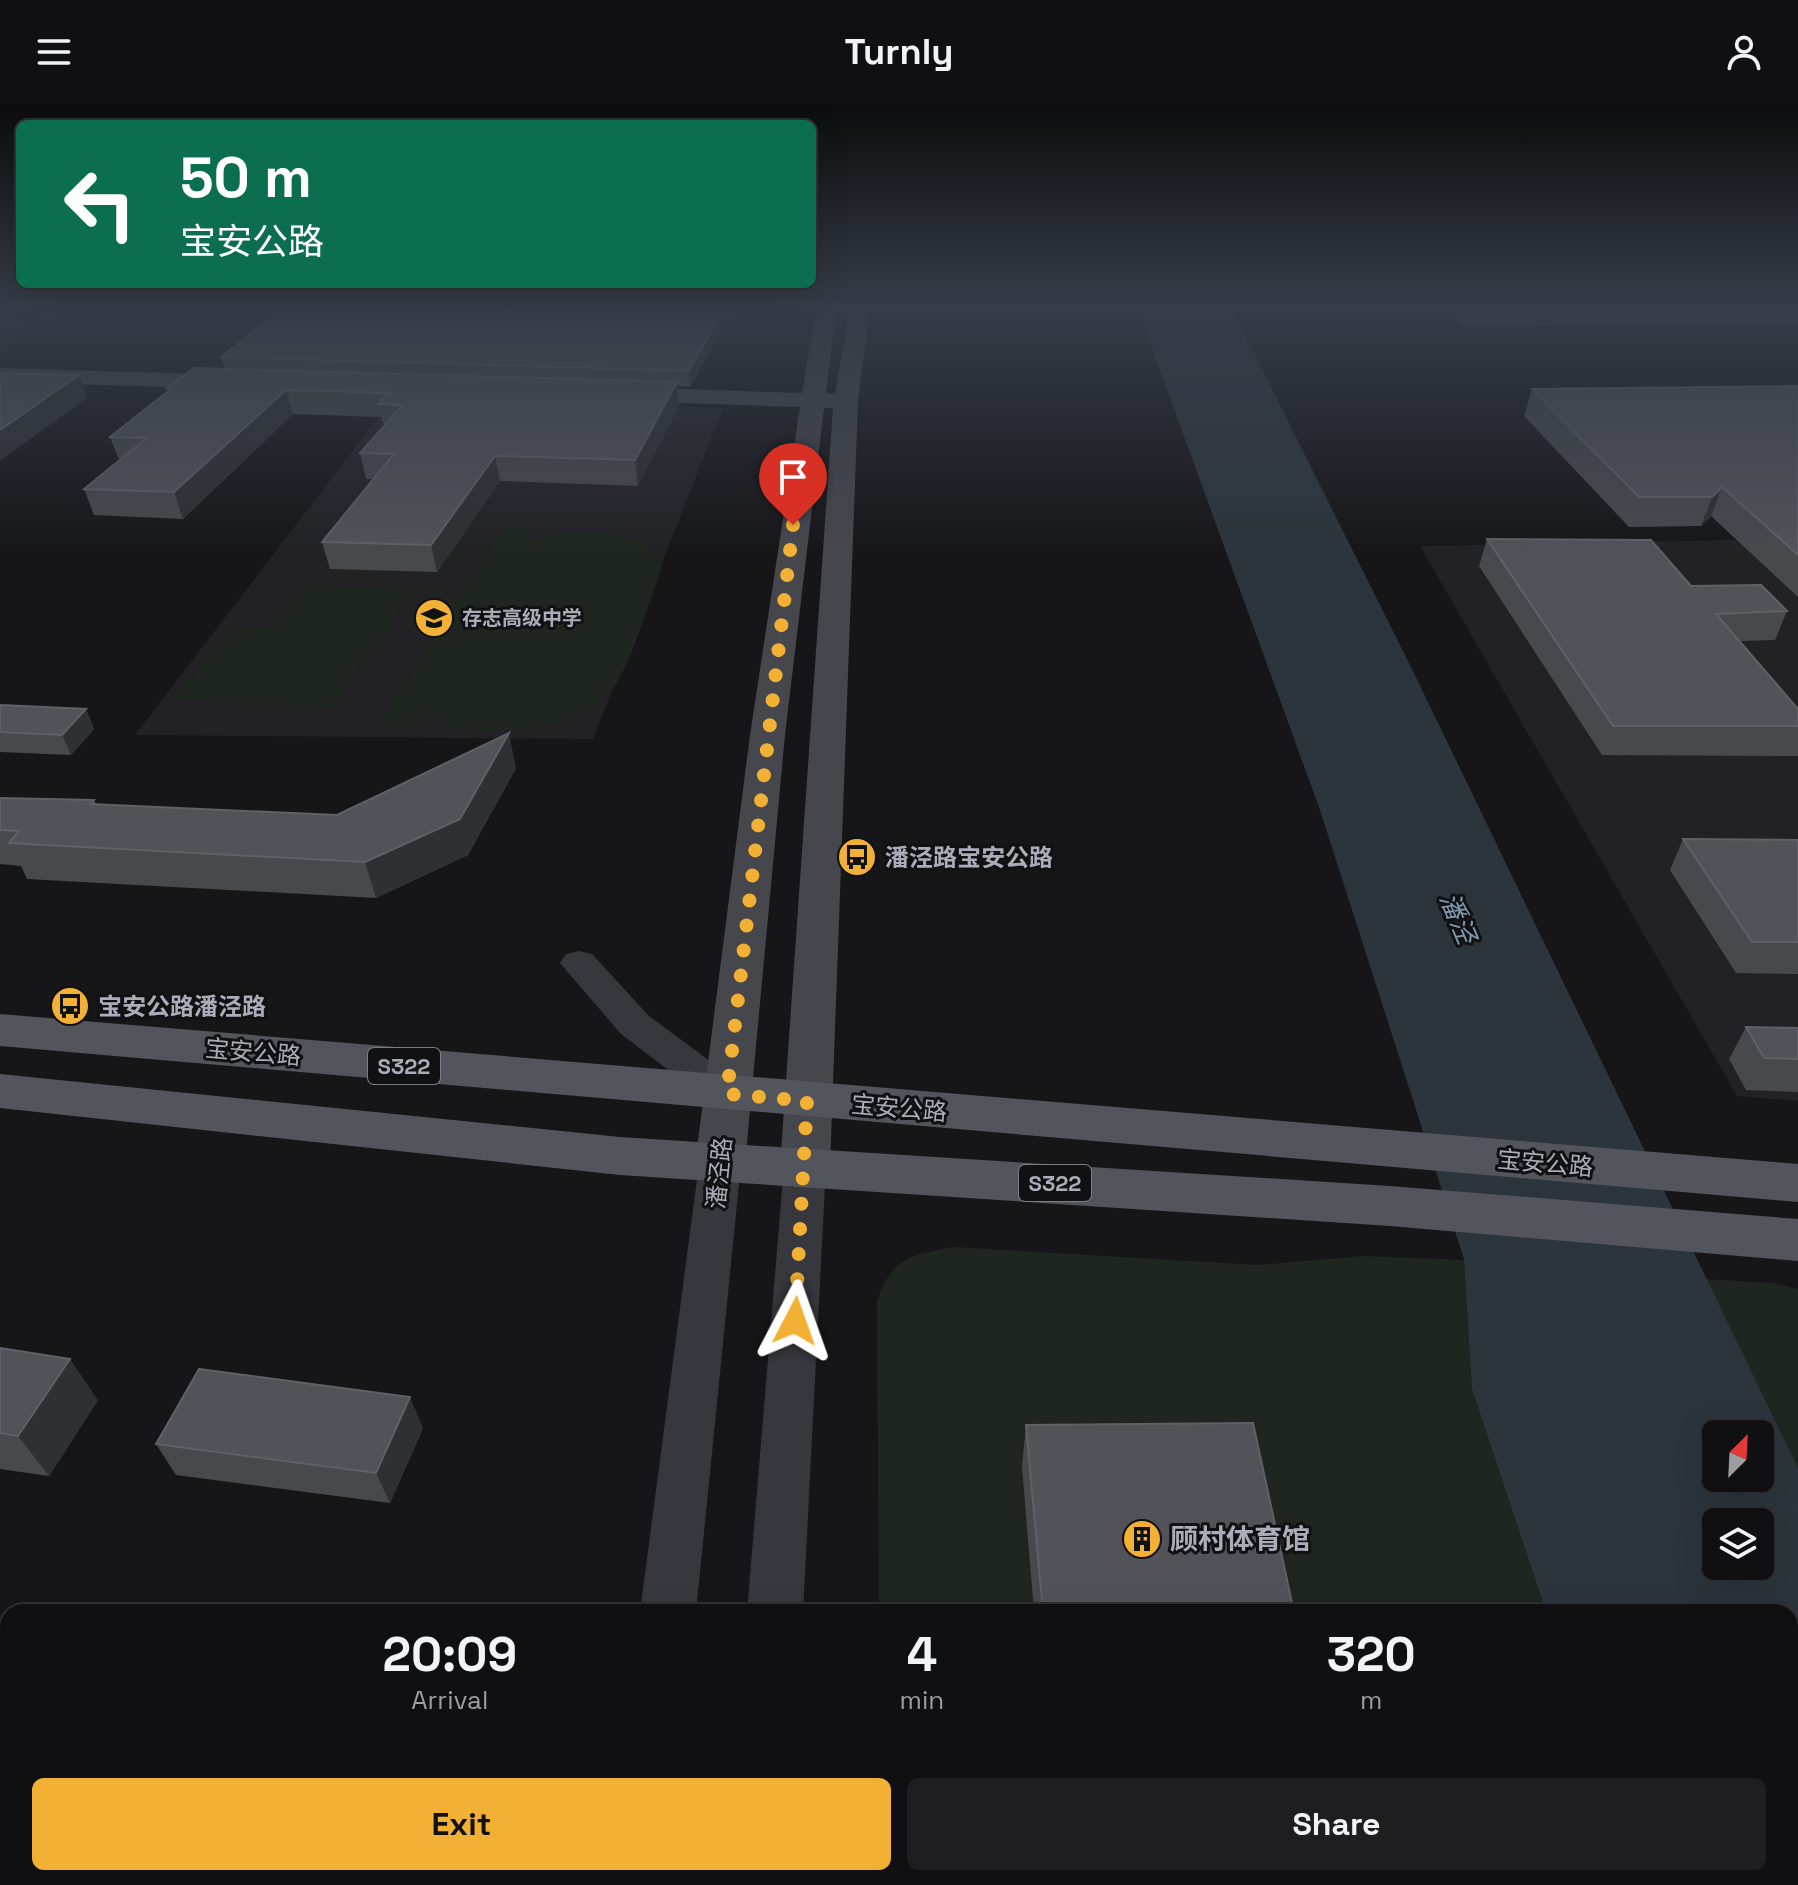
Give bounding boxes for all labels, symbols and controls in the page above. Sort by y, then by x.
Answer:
text: Turnly [845,29,953,75]
icon: menu [32,30,76,74]
icon: person [1722,30,1766,74]
text: 50 m [180,142,312,213]
icon: left [48,152,152,256]
text: 宝安公路 [180,219,324,265]
pin [759,443,827,525]
icon: arrive [771,455,815,499]
school or university icon: 存志高级中学 [413,597,455,639]
place label: 存志高级中学 [462,605,582,631]
bus stop icon: 潘泾路宝安公路 [836,836,878,878]
place label: 潘泾路宝安公路 [885,842,1053,873]
water label: 潘泾 [1432,887,1485,951]
bus stop icon: 宝安公路潘泾路 [49,985,91,1027]
place label: 宝安公路潘泾路 [98,991,266,1022]
street label: 宝安公路 [204,1032,302,1072]
road number: S322 [368,1048,440,1084]
street label: 宝安公路 [850,1088,948,1128]
street label: 潘泾路 [700,1136,738,1210]
street label: 宝安公路 [1496,1143,1594,1183]
road number: S322 [1019,1165,1091,1201]
position arrow [753,1279,837,1363]
north arrow [1702,1420,1774,1492]
map controls [1702,1420,1774,1580]
button: layers [1702,1508,1774,1580]
building icon: 顾村体育馆 [1121,1518,1163,1560]
place label: 顾村体育馆 [1170,1521,1310,1557]
text: 20:09 [382,1624,517,1685]
text: 4 [907,1624,937,1685]
text: 320 [1327,1624,1416,1685]
text: Arrival [411,1683,488,1717]
text: min [900,1683,944,1717]
text: m [1360,1683,1382,1717]
button: Exit [32,1778,891,1870]
button: Share [907,1778,1766,1870]

